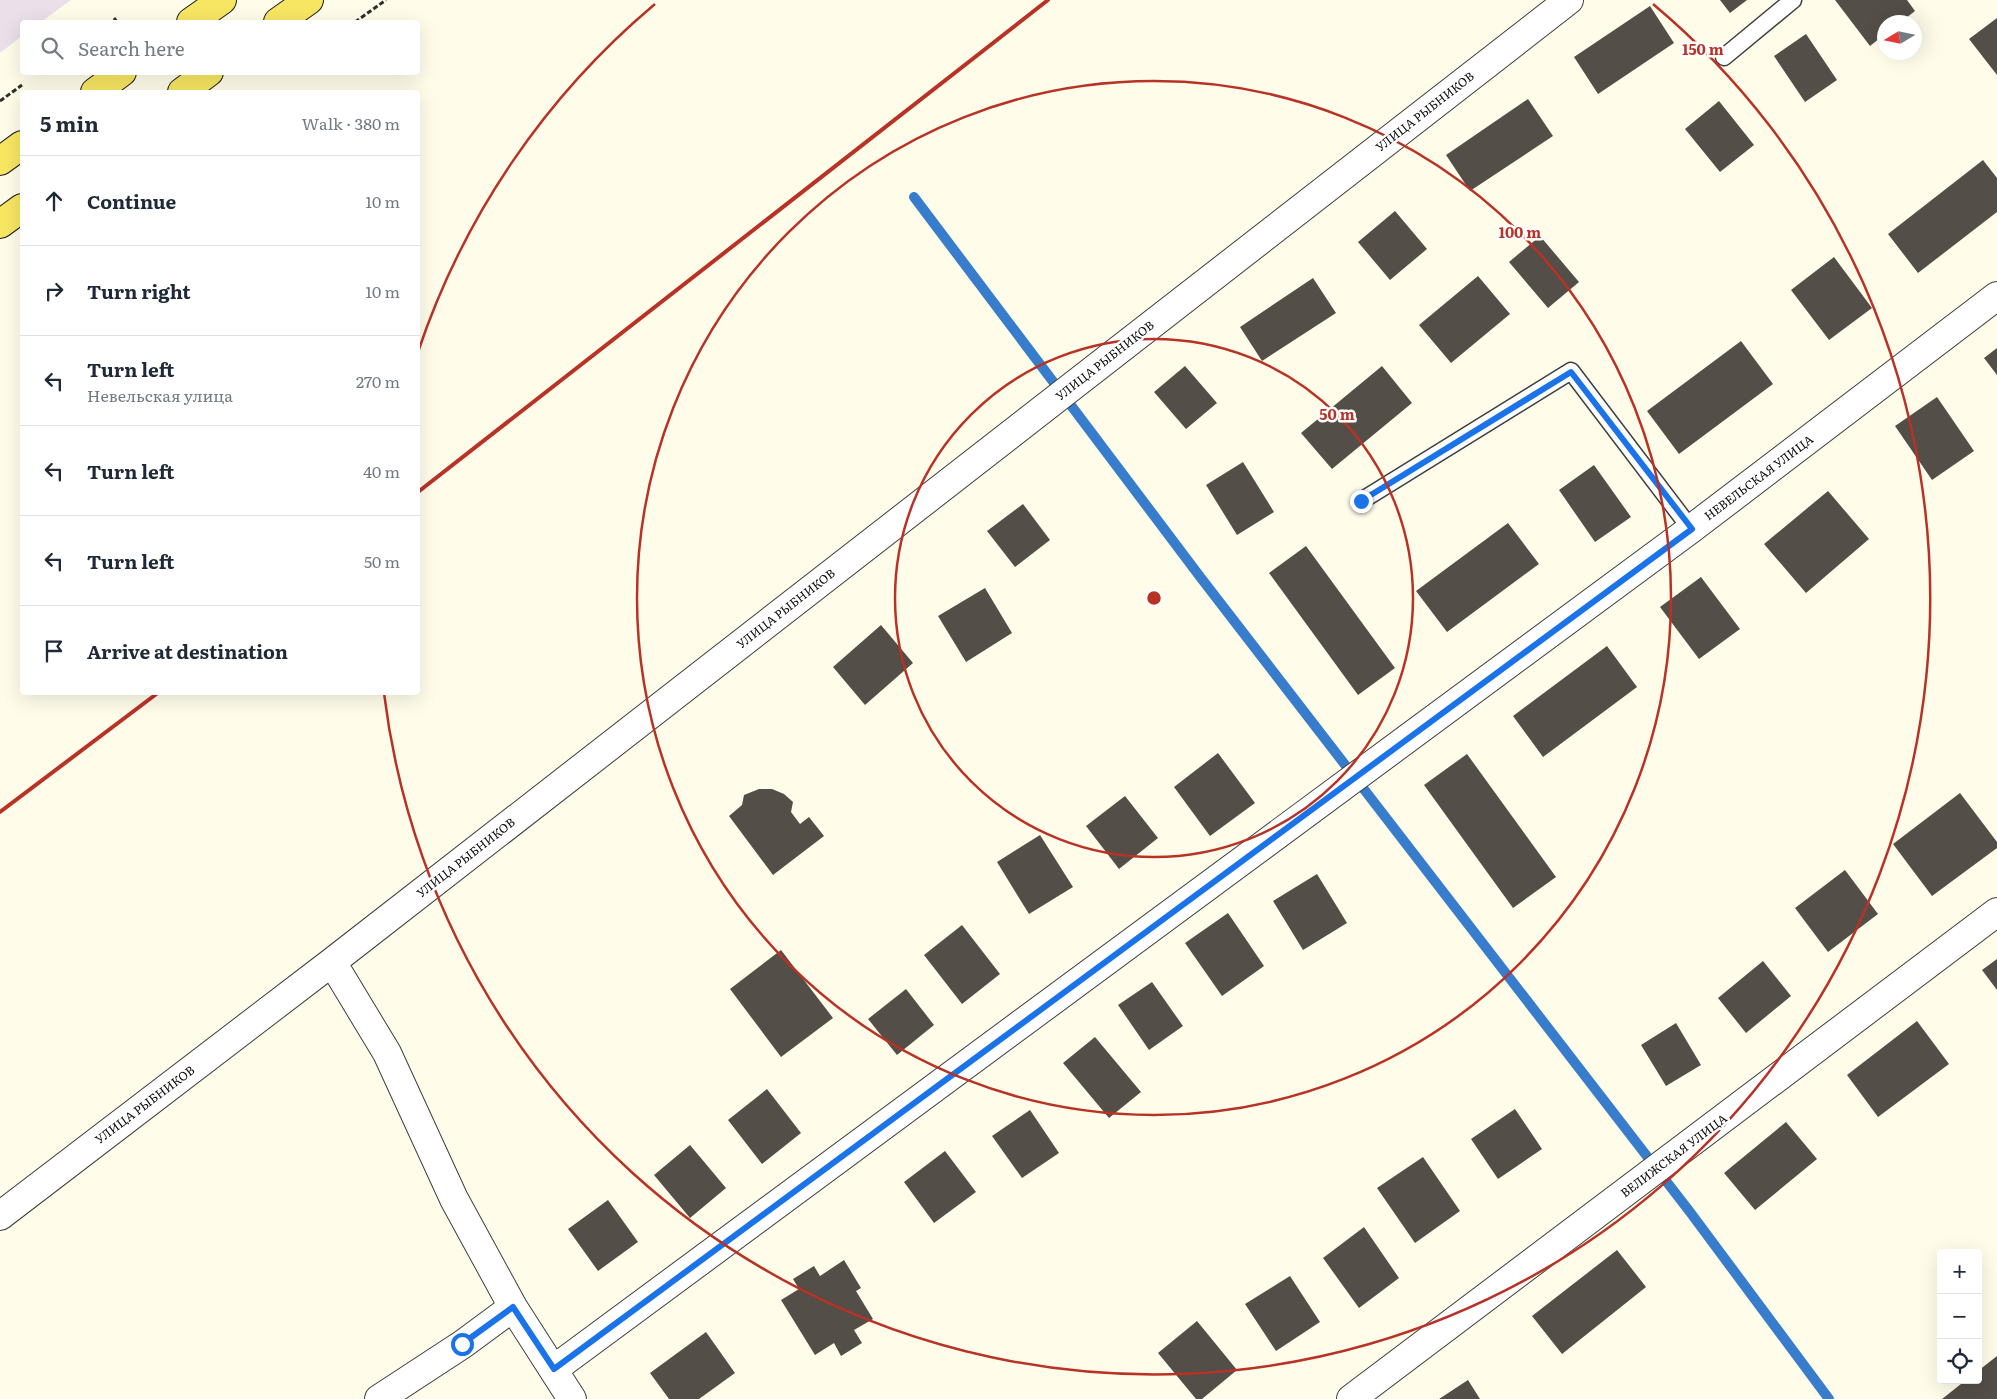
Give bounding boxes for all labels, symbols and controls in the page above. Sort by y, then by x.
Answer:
north arrow [1877,15,1922,60]
search box [20,20,420,75]
icon: search [38,34,66,62]
text: Search here [78,34,185,62]
text: 150 m [1682,37,1724,60]
street label: УЛИЦА РЫБНИКОВ [1371,67,1478,155]
text: 5 min [40,107,99,138]
text: Walk · 380 m [302,111,400,135]
icon: ahead [40,187,68,215]
text: Continue [87,187,176,215]
text: 10 m [366,189,400,213]
text: 100 m [1499,220,1541,243]
icon: right [40,277,68,305]
text: Turn right [87,277,191,305]
text: 10 m [366,279,400,303]
street label: УЛИЦА РЫБНИКОВ [1051,316,1158,404]
text: Turn left [87,355,174,383]
icon: left [40,367,68,395]
text: 270 m [356,369,400,393]
text: Невельская улица [87,383,233,407]
text: 50 m [1319,402,1355,425]
street label: НЕВЕЛЬСКАЯ УЛИЦА [1700,430,1817,524]
icon: left [40,457,68,485]
text: Turn left [87,457,174,485]
text: 40 m [363,459,400,483]
route end [1350,490,1373,513]
icon: left [40,547,68,575]
text: Turn left [87,547,174,575]
text: 50 m [364,549,400,573]
street label: УЛИЦА РЫБНИКОВ [732,564,839,652]
centre of rings [1145,589,1163,607]
icon: arrive [40,637,68,665]
text: Arrive at destination [87,637,288,665]
street label: УЛИЦА РЫБНИКОВ [412,813,519,901]
street label: УЛИЦА РЫБНИКОВ [91,1061,198,1148]
street label: ВЕЛИЖСКАЯ УЛИЦА [1616,1109,1731,1201]
map controls [1937,1249,1982,1384]
button: + [1937,1249,1982,1294]
button: − [1937,1294,1982,1339]
route start [451,1333,474,1356]
button: locate [1937,1339,1982,1384]

